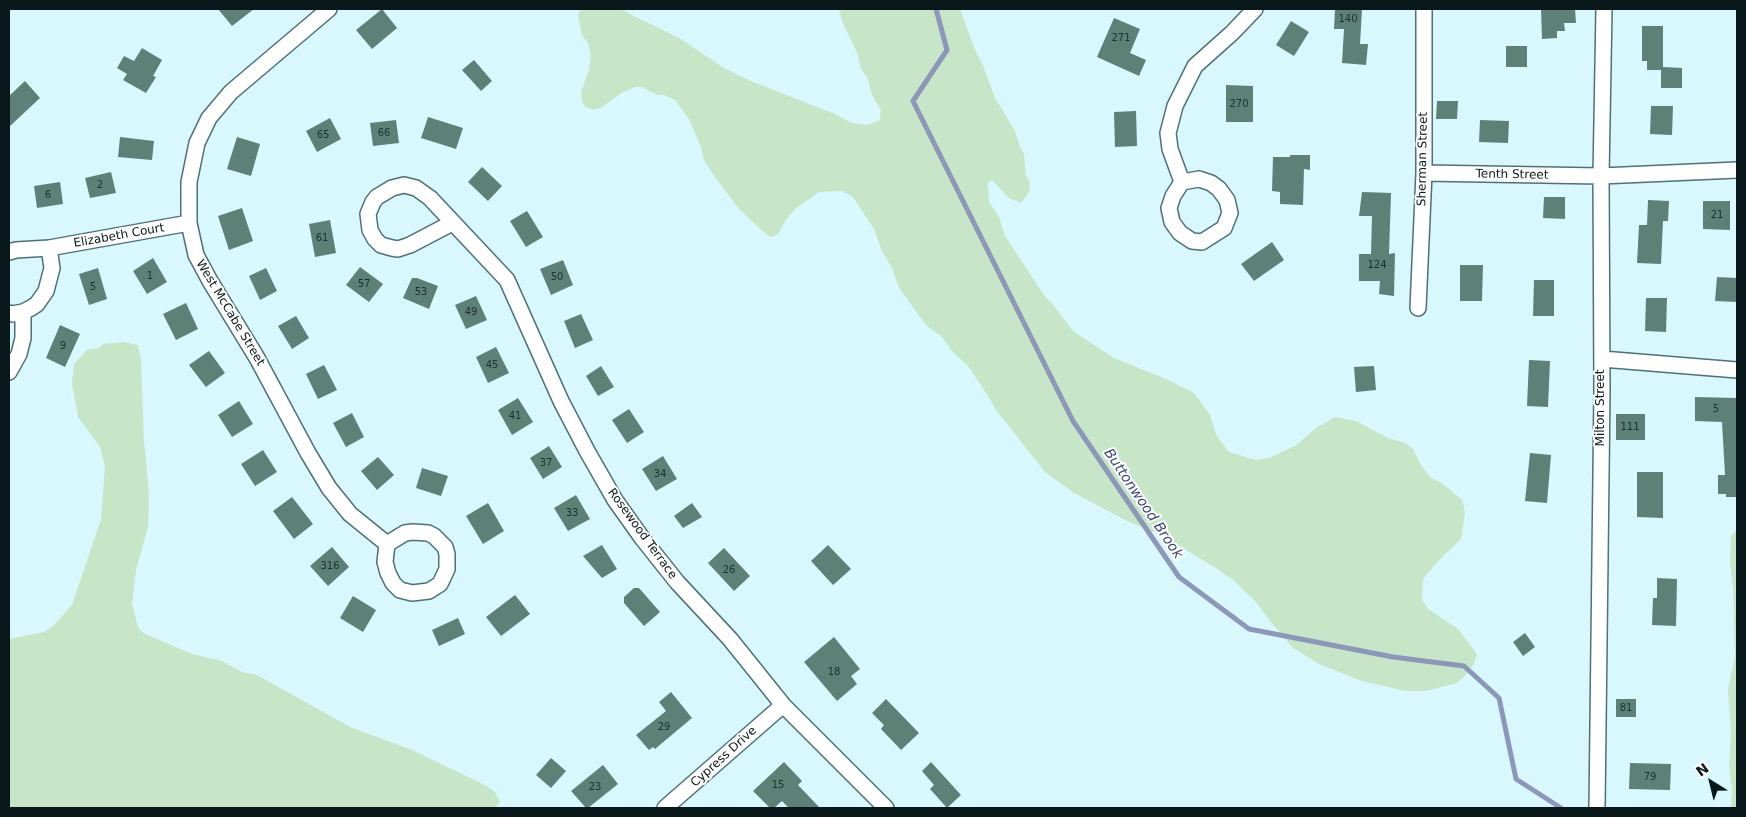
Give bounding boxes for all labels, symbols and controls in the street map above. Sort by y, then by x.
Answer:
house number: 140 [1338,13,1358,25]
house number: 271 [1111,32,1131,44]
house number: 270 [1229,98,1249,110]
street label: Sherman Street [1415,112,1431,206]
house number: 66 [378,127,390,139]
house number: 65 [317,129,329,141]
street label: Tenth Street [1475,167,1549,183]
house number: 2 [97,179,103,191]
house number: 6 [45,189,51,201]
house number: 21 [1711,209,1723,221]
street label: Elizabeth Court [72,221,166,251]
house number: 61 [316,232,328,244]
street label: West McCabe Street [193,257,267,369]
house number: 124 [1367,259,1387,271]
house number: 1 [147,270,153,282]
house number: 50 [551,271,563,283]
house number: 57 [358,278,370,290]
house number: 5 [90,281,96,293]
house number: 53 [415,286,427,298]
house number: 49 [465,306,477,318]
house number: 9 [60,340,66,352]
house number: 45 [486,359,498,371]
street label: Milton Street [1594,370,1608,446]
house number: 5 [1713,403,1719,415]
house number: 41 [509,410,521,422]
house number: 111 [1620,421,1640,433]
water label: Buttonwood Brook [1100,446,1186,562]
house number: 37 [540,457,552,469]
house number: 34 [654,468,666,480]
street label: Rosewood Terrace [604,486,680,582]
house number: 33 [566,507,578,519]
house number: 316 [320,560,340,572]
house number: 26 [723,564,735,576]
house number: 18 [828,666,840,678]
house number: 81 [1620,702,1632,714]
house number: 29 [658,721,670,733]
street label: Cypress Drive [688,724,760,790]
north arrow [1686,757,1736,807]
text: N [1693,760,1712,780]
house number: 79 [1644,771,1656,783]
house number: 15 [772,779,784,791]
house number: 23 [589,781,601,793]

